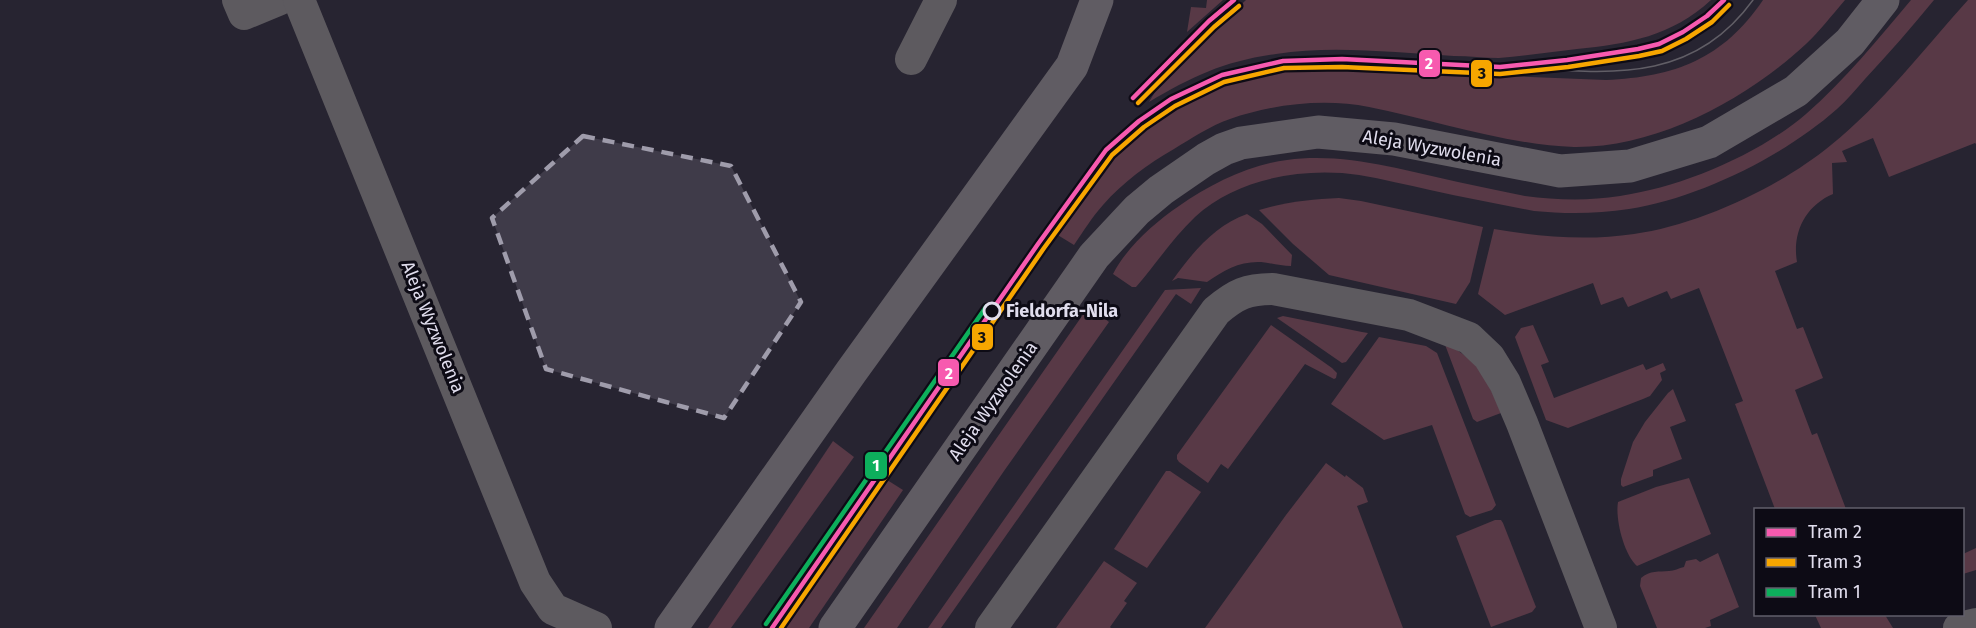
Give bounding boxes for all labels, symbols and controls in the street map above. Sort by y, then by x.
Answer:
line badge: 2 [1418,49,1441,78]
text: 2 [1425,54,1433,73]
line badge: 3 [1470,59,1493,88]
text: 3 [1477,64,1486,83]
street label: Aleja Wyzwolenia [1361,125,1503,171]
street label: Aleja Wyzwolenia [397,258,469,396]
place label: Fieldorfa-Nila [1006,300,1118,322]
marker: Fieldorfa-Nila [983,302,1001,320]
line badge: 3 [971,323,994,351]
text: 3 [977,328,986,347]
street label: Aleja Wyzwolenia [944,337,1042,465]
line badge: 2 [937,358,960,387]
text: 2 [945,364,953,383]
line badge: 1 [864,451,888,480]
text: 1 [872,456,880,475]
legend [1754,508,1964,616]
text: Tram 2 [1808,521,1862,543]
text: Tram 3 [1808,551,1862,573]
text: Tram 1 [1808,581,1861,603]

